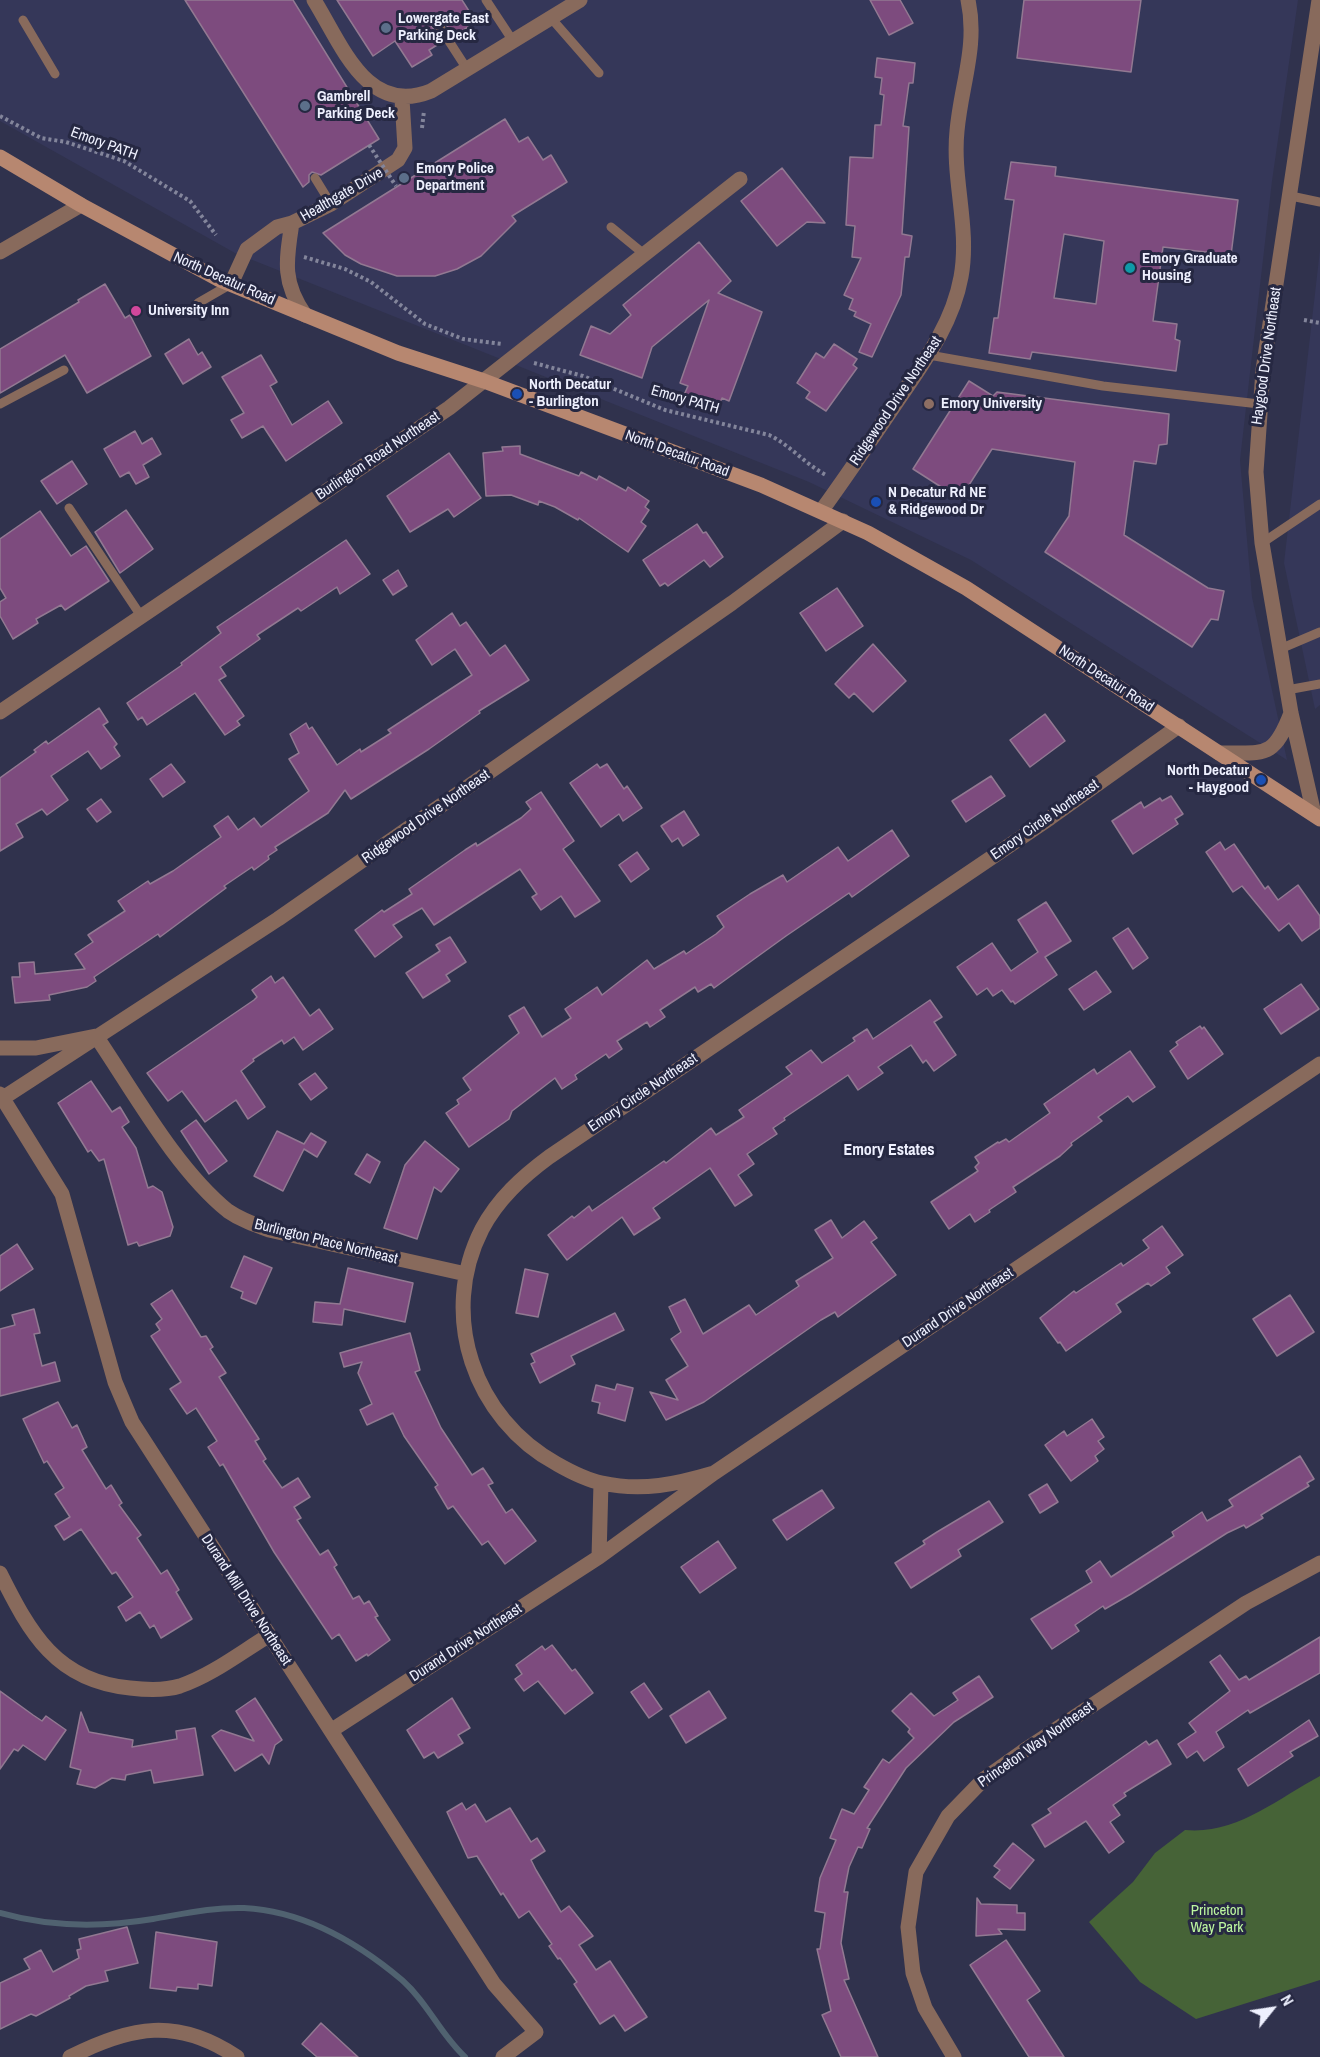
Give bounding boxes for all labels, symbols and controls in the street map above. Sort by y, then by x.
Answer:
place label: Lowergate East Parking Deck [398,10,489,45]
marker: Lowergate East Parking Deck [379,21,393,35]
place label: Gambrell Parking Deck [317,88,395,123]
marker: Gambrell Parking Deck [298,99,312,113]
street label: Emory PATH [68,124,140,164]
place label: Emory Police Department [416,160,494,195]
street label: Healthgate Drive [298,164,386,226]
marker: Emory Police Department [397,171,411,185]
street label: North Decatur Road [170,249,278,309]
place label: Emory Graduate Housing [1142,250,1238,285]
marker: Emory Graduate Housing [1123,261,1137,275]
street label: Haygood Drive Northeast [1248,286,1286,426]
place label: University Inn [148,302,229,320]
marker: University Inn [129,304,143,318]
street label: Ridgewood Drive Northeast [846,333,946,469]
place label: North Decatur - Burlington [529,376,611,411]
street label: Emory PATH [649,382,721,418]
marker: North Decatur - Burlington [510,387,524,401]
place label: Emory University [941,395,1042,413]
marker: Emory University [922,397,936,411]
street label: Burlington Road Northeast [313,408,443,504]
street label: North Decatur Road [623,427,731,481]
place label: N Decatur Rd NE & Ridgewood Dr [888,484,986,519]
marker: N Decatur Rd NE & Ridgewood Dr [869,495,883,509]
street label: North Decatur Road [1055,642,1157,716]
place label: North Decatur - Haygood [1167,762,1249,797]
street label: Ridgewood Drive Northeast [359,766,493,868]
marker: North Decatur - Haygood [1254,773,1268,787]
street label: Emory Circle Northeast [987,776,1103,864]
street label: Emory Circle Northeast [585,1050,701,1136]
district label: Emory Estates [843,1141,935,1161]
street label: Burlington Place Northeast [253,1215,399,1269]
street label: Durand Drive Northeast [899,1264,1017,1352]
street label: Durand Mill Drive Northeast [197,1531,295,1669]
street label: Durand Drive Northeast [407,1600,525,1686]
street label: Princeton Way Northeast [975,1698,1097,1792]
park label: Princeton Way Park [1191,1902,1243,1937]
north arrow [1242,1979,1302,2039]
text: N [1276,1990,1299,2010]

